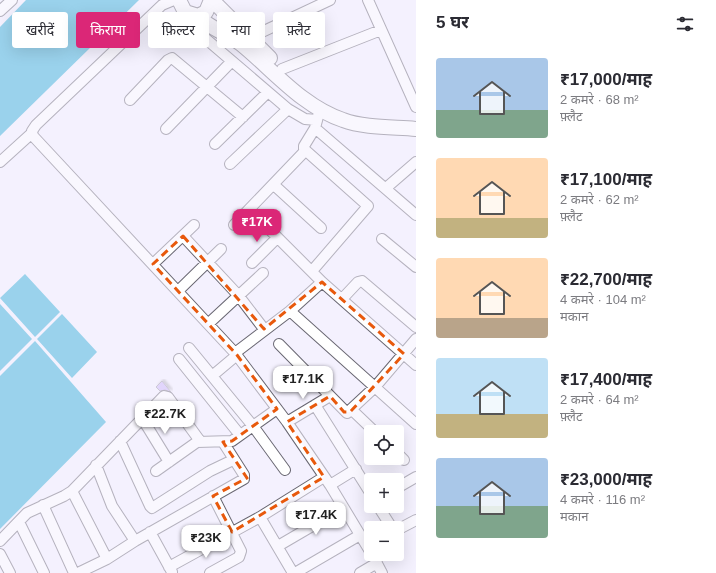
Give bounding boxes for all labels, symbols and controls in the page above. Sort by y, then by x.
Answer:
chip: खरीदें [12,12,68,48]
chip: किराया [76,12,140,48]
chip: फ़िल्टर [148,12,209,48]
chip: नया [217,12,265,48]
chip: फ़्लैट [273,12,325,48]
text: 5 घर [436,13,469,32]
icon: filters [674,13,696,35]
text: ₹17,000/माह [560,70,652,89]
icon: home [468,74,516,122]
text: 2 कमरे · 68 m² [560,92,639,107]
text: फ़्लैट [560,109,583,124]
text: ₹17,100/माह [560,170,652,189]
icon: home [468,174,516,222]
text: 2 कमरे · 62 m² [560,192,639,207]
pin: ₹17K [233,209,281,243]
text: फ़्लैट [560,209,583,224]
text: ₹17K [241,214,273,229]
text: ₹22,700/माह [560,270,652,289]
icon: home [468,274,516,322]
text: 4 कमरे · 104 m² [560,292,646,307]
text: मकान [560,309,588,324]
pin: ₹17.1K [270,366,336,400]
text: ₹17,400/माह [560,370,652,389]
text: ₹17.1K [282,371,324,386]
icon: home [468,374,516,422]
text: 2 कमरे · 64 m² [560,392,639,407]
pin: ₹22.7K [132,401,198,435]
text: ₹22.7K [144,406,186,421]
text: फ़्लैट [560,409,583,424]
map controls [364,425,404,561]
button: locate [364,425,404,465]
text: ₹23,000/माह [560,470,652,489]
button: + [364,473,404,513]
icon: home [468,474,516,522]
text: 4 कमरे · 116 m² [560,492,645,507]
pin: ₹17.4K [283,502,349,536]
text: ₹17.4K [295,507,337,522]
text: मकान [560,509,588,524]
button: − [364,521,404,561]
pin: ₹23K [182,525,230,559]
text: ₹23K [190,530,222,545]

